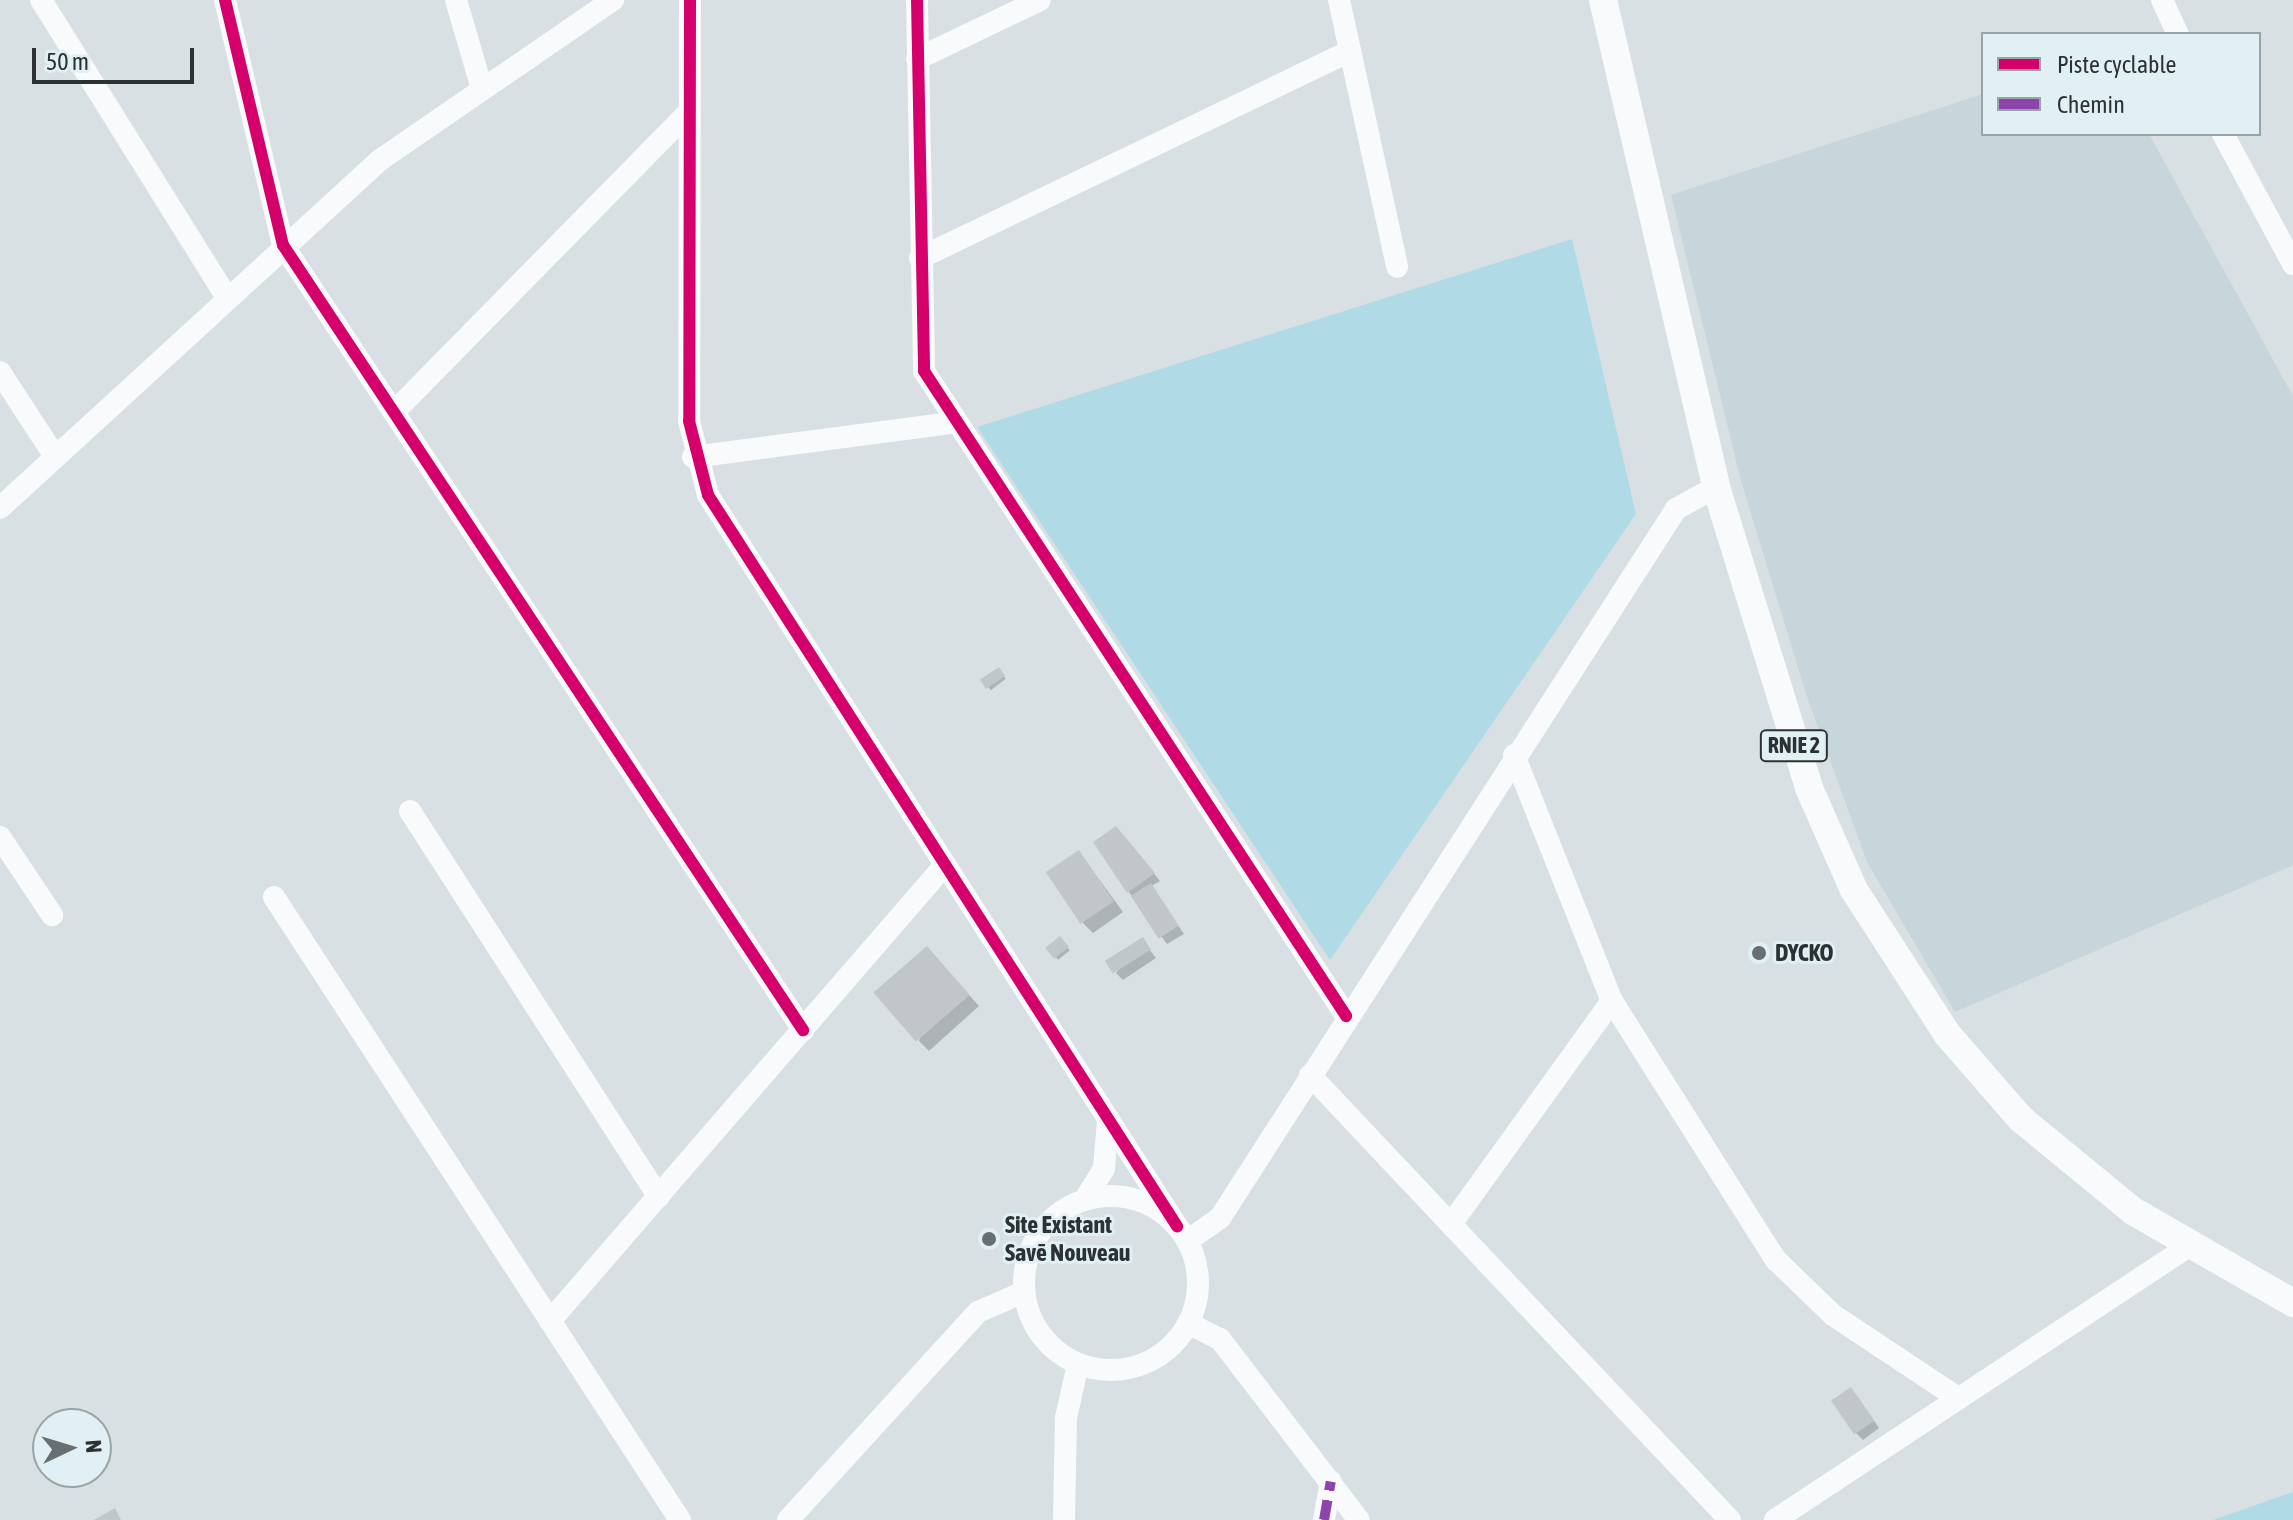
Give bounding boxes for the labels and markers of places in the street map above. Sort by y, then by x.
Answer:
place label: DYCKO [1775,939,1834,967]
marker: DYCKO [1750,944,1768,962]
place label: Site Existant Savē Nouveau [1005,1211,1130,1267]
marker: Site Existant Savē Nouveau [980,1230,998,1248]

